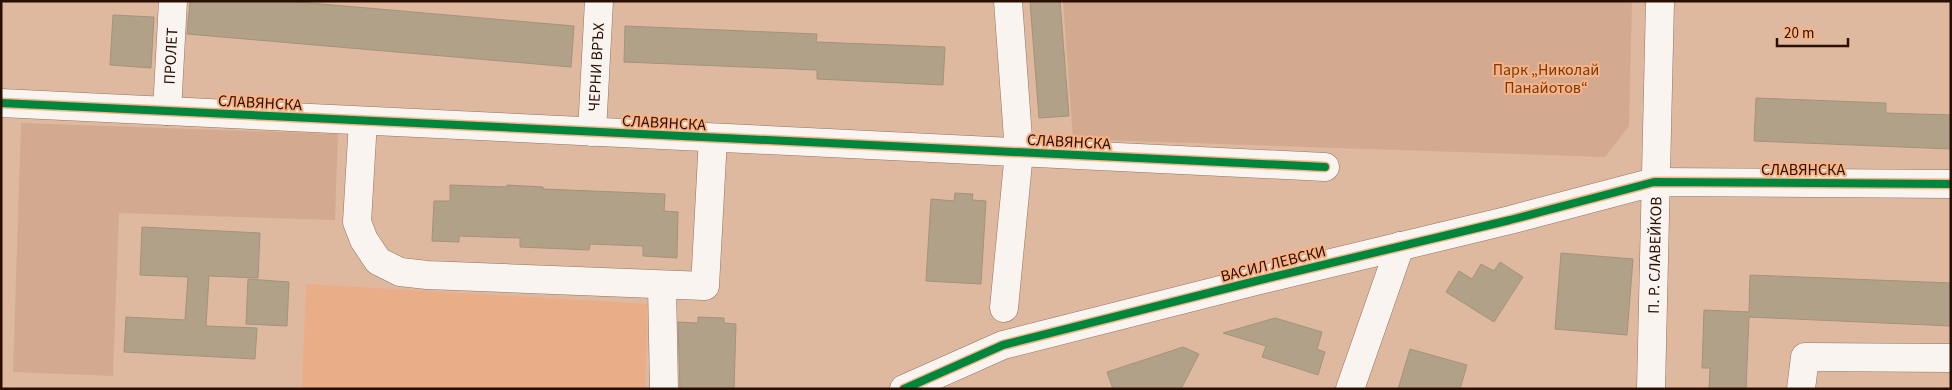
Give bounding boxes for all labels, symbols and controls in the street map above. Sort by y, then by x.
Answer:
scale bar [1777,15,1848,47]
street label: ЧЕРНИ ВРЪХ [583,22,610,112]
text: 20 m [1784,23,1814,44]
street label: ПРОЛЕТ [158,27,184,85]
park label: Парк „Николай Панайотов“ [1493,59,1599,99]
street label: СЛАВЯНСКА [217,90,303,116]
street label: СЛАВЯНСКА [621,110,707,136]
street label: СЛАВЯНСКА [1026,129,1112,155]
street label: СЛАВЯНСКА [1761,159,1845,181]
street label: П. Р. СЛАВЕЙКОВ [1643,196,1667,314]
street label: ВАСИЛ ЛЕВСКИ [1218,240,1328,288]

